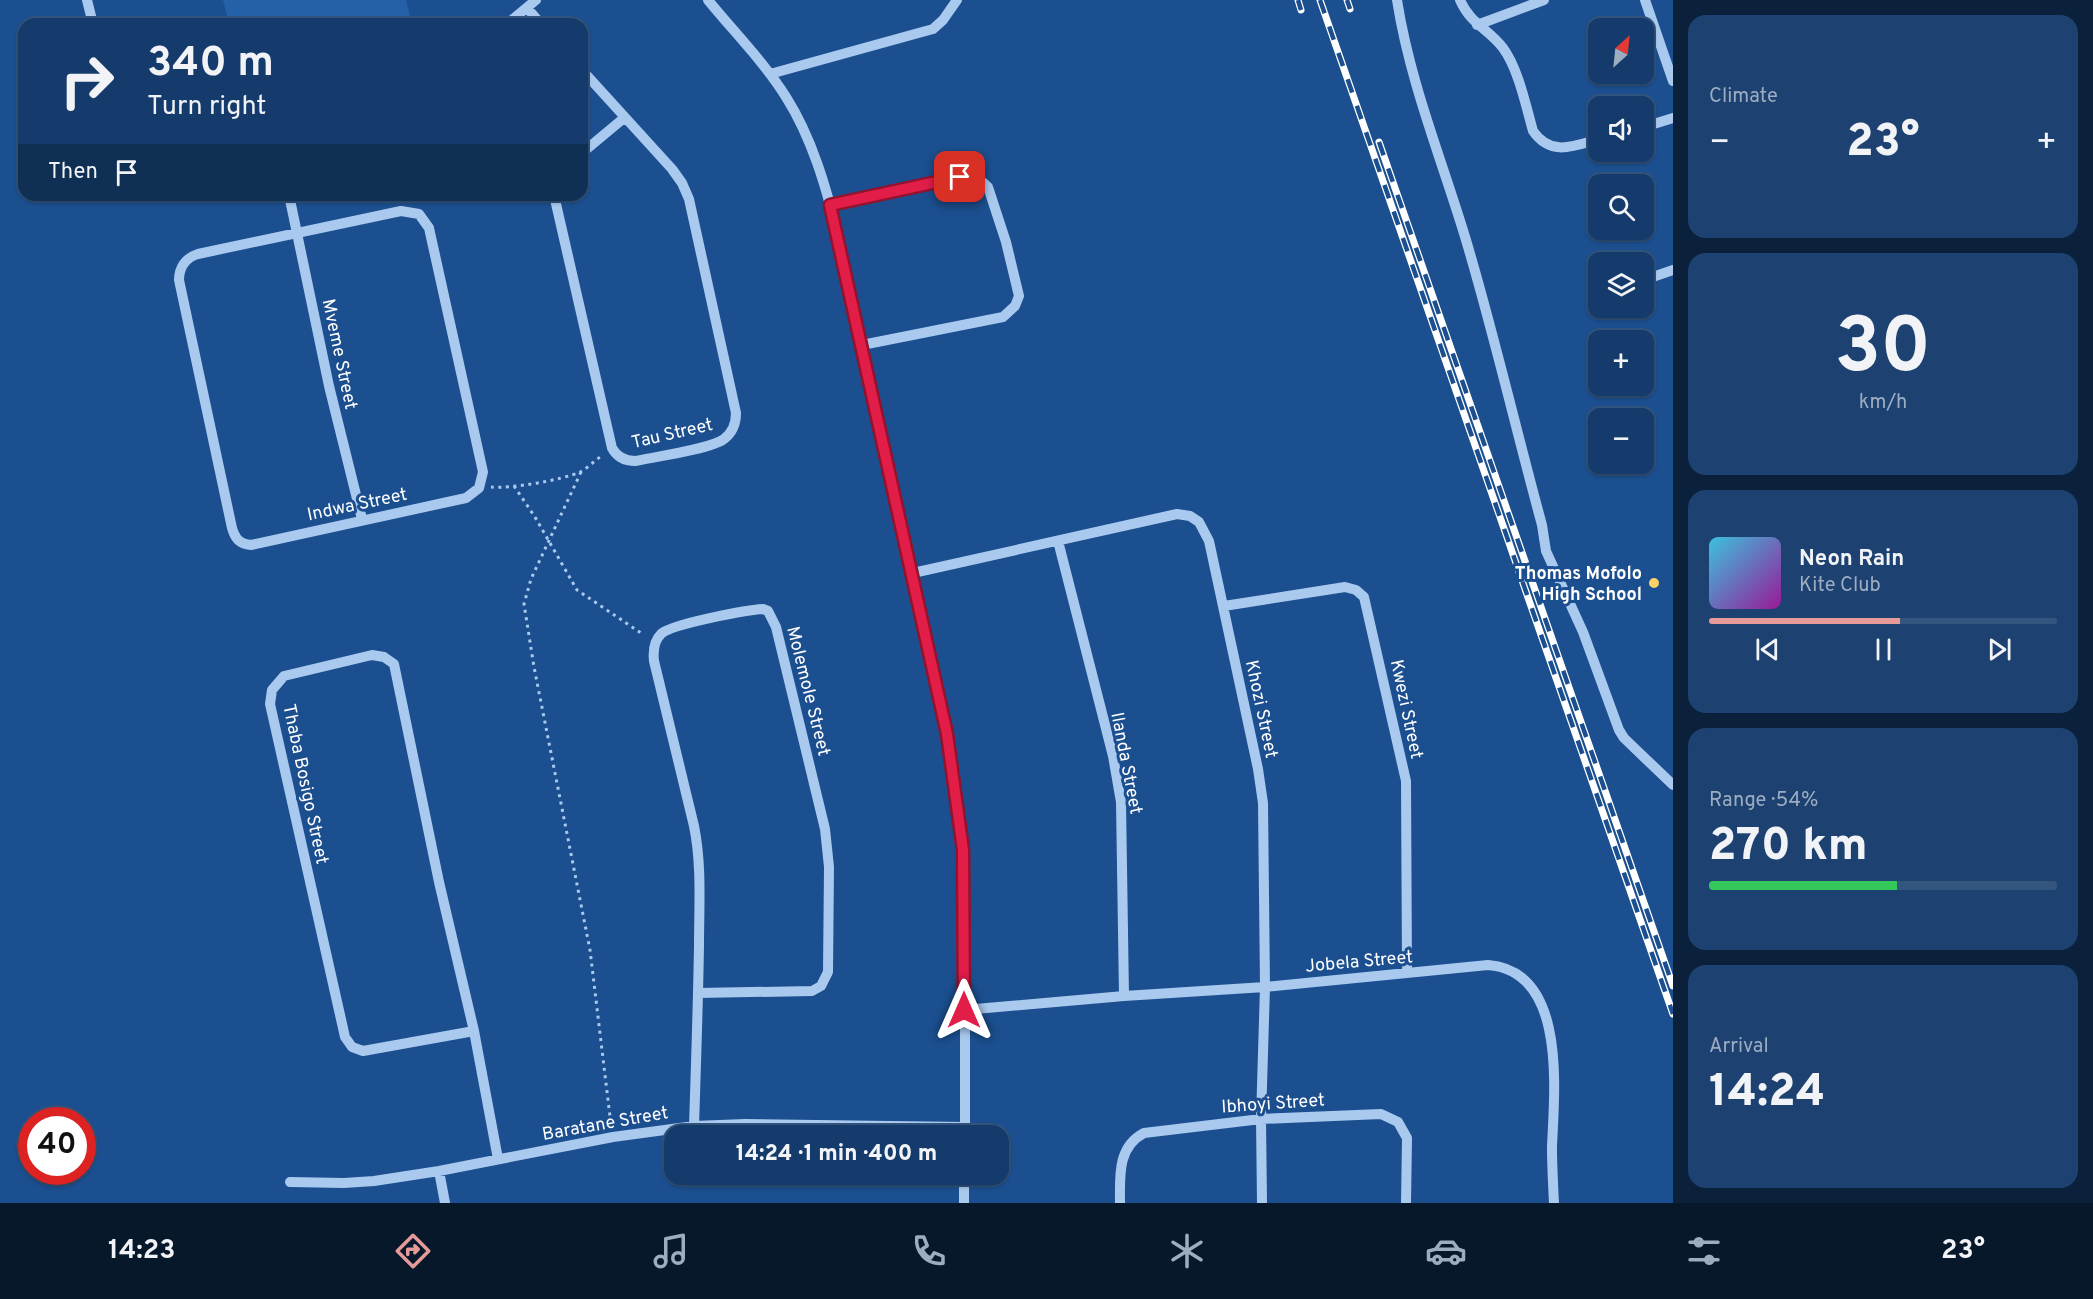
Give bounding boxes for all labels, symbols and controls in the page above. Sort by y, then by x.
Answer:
north arrow [1588,18,1654,84]
map controls [1588,18,1654,474]
text: 340 m [147,38,274,91]
icon: right [48,42,126,120]
text: Climate [1709,84,1778,110]
text: Turn right [147,90,266,124]
button: sound [1588,96,1654,162]
text: 23° [1846,115,1920,172]
text: − [1709,123,1730,165]
text: + [2036,123,2057,165]
pin [934,151,985,202]
icon: arrive [110,156,143,189]
text: Then [48,159,98,186]
icon: arrive [943,160,976,193]
button: search [1588,174,1654,240]
button: layers [1588,252,1654,318]
street label: Mveme Street [316,297,361,412]
text: 30 [1835,301,1931,400]
button: + [1588,330,1654,396]
text: km/h [1859,390,1907,416]
button: − [1588,408,1654,474]
street label: Tau Street [629,414,715,455]
street label: Indwa Street [305,484,409,527]
text: Neon Rain [1799,546,1904,573]
place label: Thomas Mofolo High School [1515,563,1642,607]
text: Kite Club [1799,573,1881,599]
marker: Thomas Mofolo High School [1647,576,1661,590]
street label: Molemole Street [780,624,835,759]
icon: previous [1751,633,1784,666]
icon: pause [1867,633,1900,666]
icon: next [1983,633,2016,666]
street label: Khozi Street [1239,658,1282,760]
street label: Kwezi Street [1384,658,1427,761]
street label: Thaba Bosigo Street [276,702,333,866]
street label: Ilanda Street [1104,710,1147,816]
text: Range · 54% [1709,788,1818,814]
text: 270 km [1709,819,1868,876]
street label: Jobela Street [1304,946,1414,979]
position arrow [932,978,996,1042]
text: Arrival [1709,1034,1769,1060]
text: 14:24 [1709,1065,1825,1122]
street label: Ibhoyi Street [1221,1089,1326,1120]
street label: Baratane Street [540,1102,670,1147]
speed limit sign: 40 [18,1107,96,1185]
text: 14:24 · 1 min · 400 m [736,1141,937,1168]
icon: directions [392,1230,434,1272]
icon: music [650,1230,692,1272]
icon: phone [908,1230,950,1272]
icon: climate [1166,1230,1208,1272]
icon: car [1425,1230,1467,1272]
icon: filters [1683,1230,1725,1272]
text: 14:23 [108,1234,176,1268]
text: 23° [1941,1234,1985,1268]

